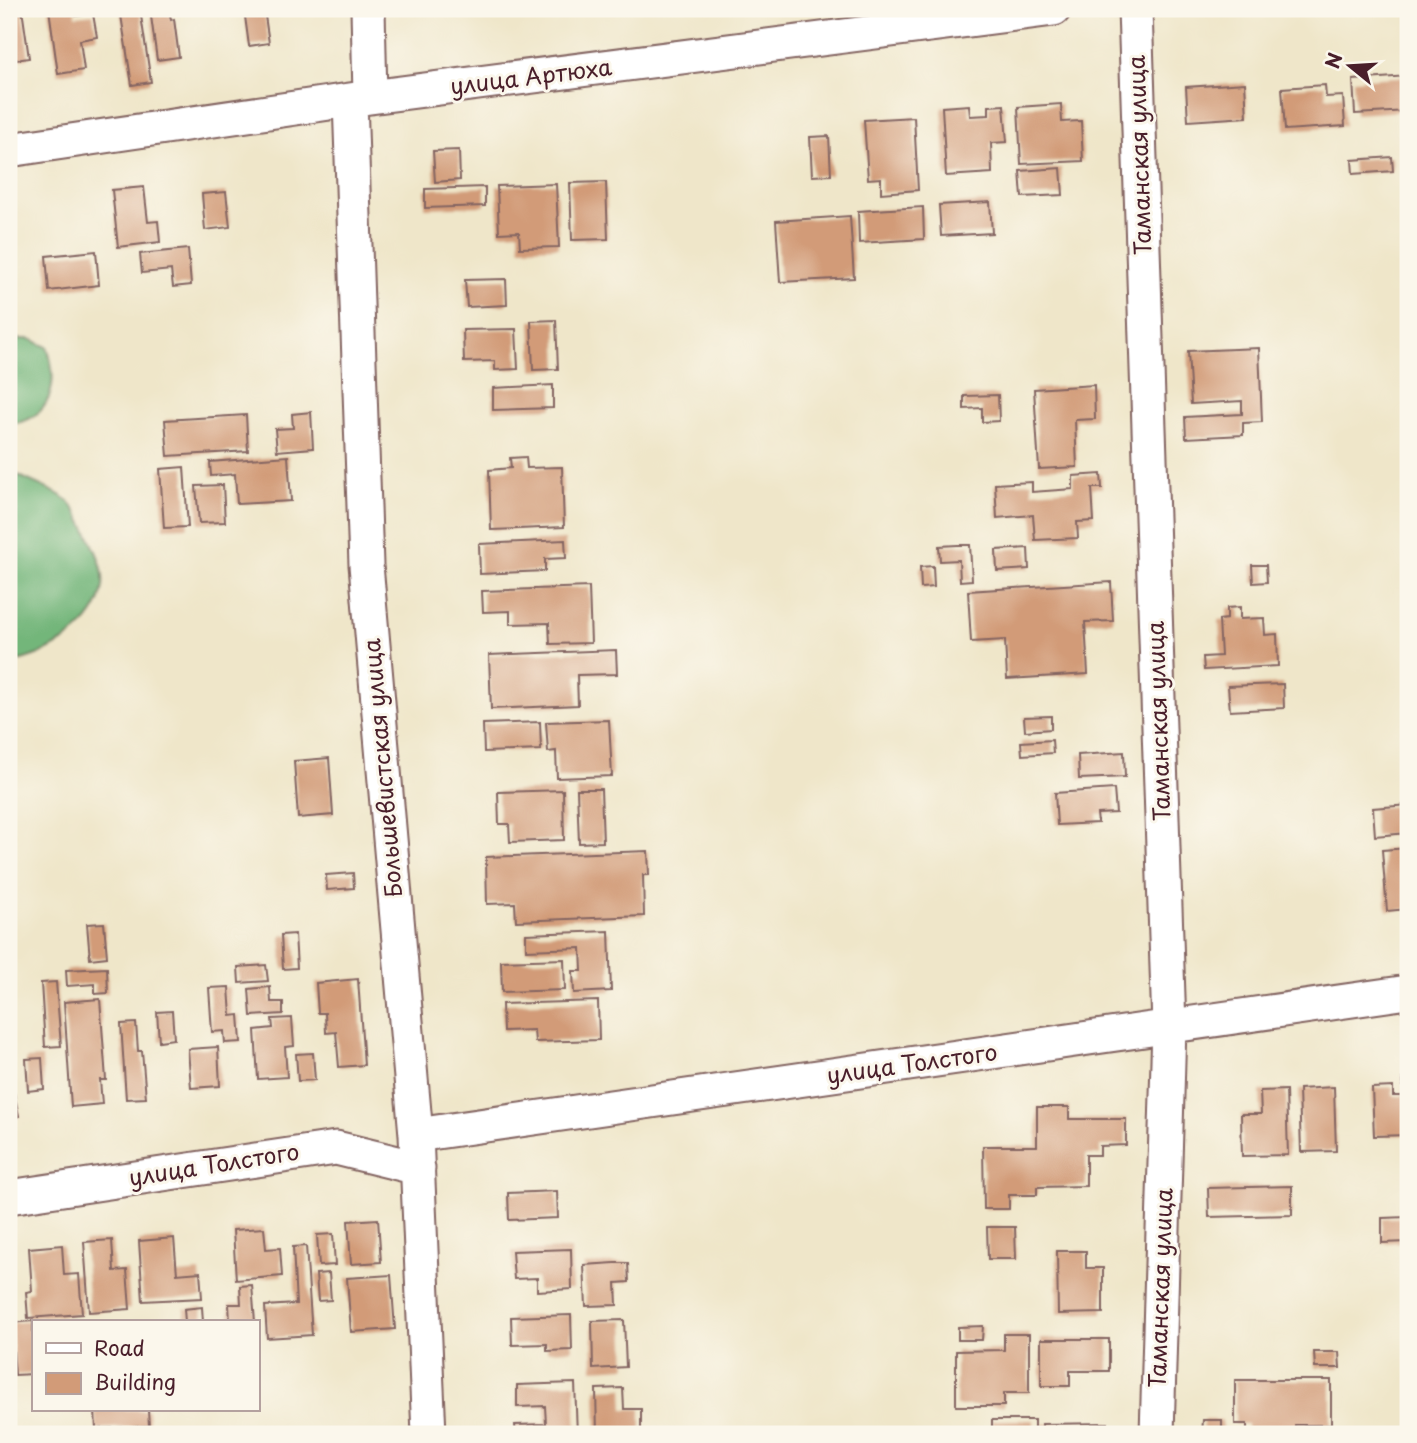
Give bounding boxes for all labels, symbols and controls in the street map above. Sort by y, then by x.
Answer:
north arrow [1316,32,1386,102]
street label: улица Артюха [448,48,614,103]
text: N [1317,49,1349,72]
street label: Таманская улица [1117,54,1159,256]
street label: Таманская улица [1136,620,1178,822]
street label: Большевистская улица [353,637,410,899]
street label: улица Толстого [824,1033,999,1092]
street label: улица Толстого [126,1133,301,1194]
street label: Таманская улица [1139,1187,1181,1389]
legend [32,1320,259,1412]
text: Road [94,1331,145,1363]
text: Building [94,1365,176,1397]

